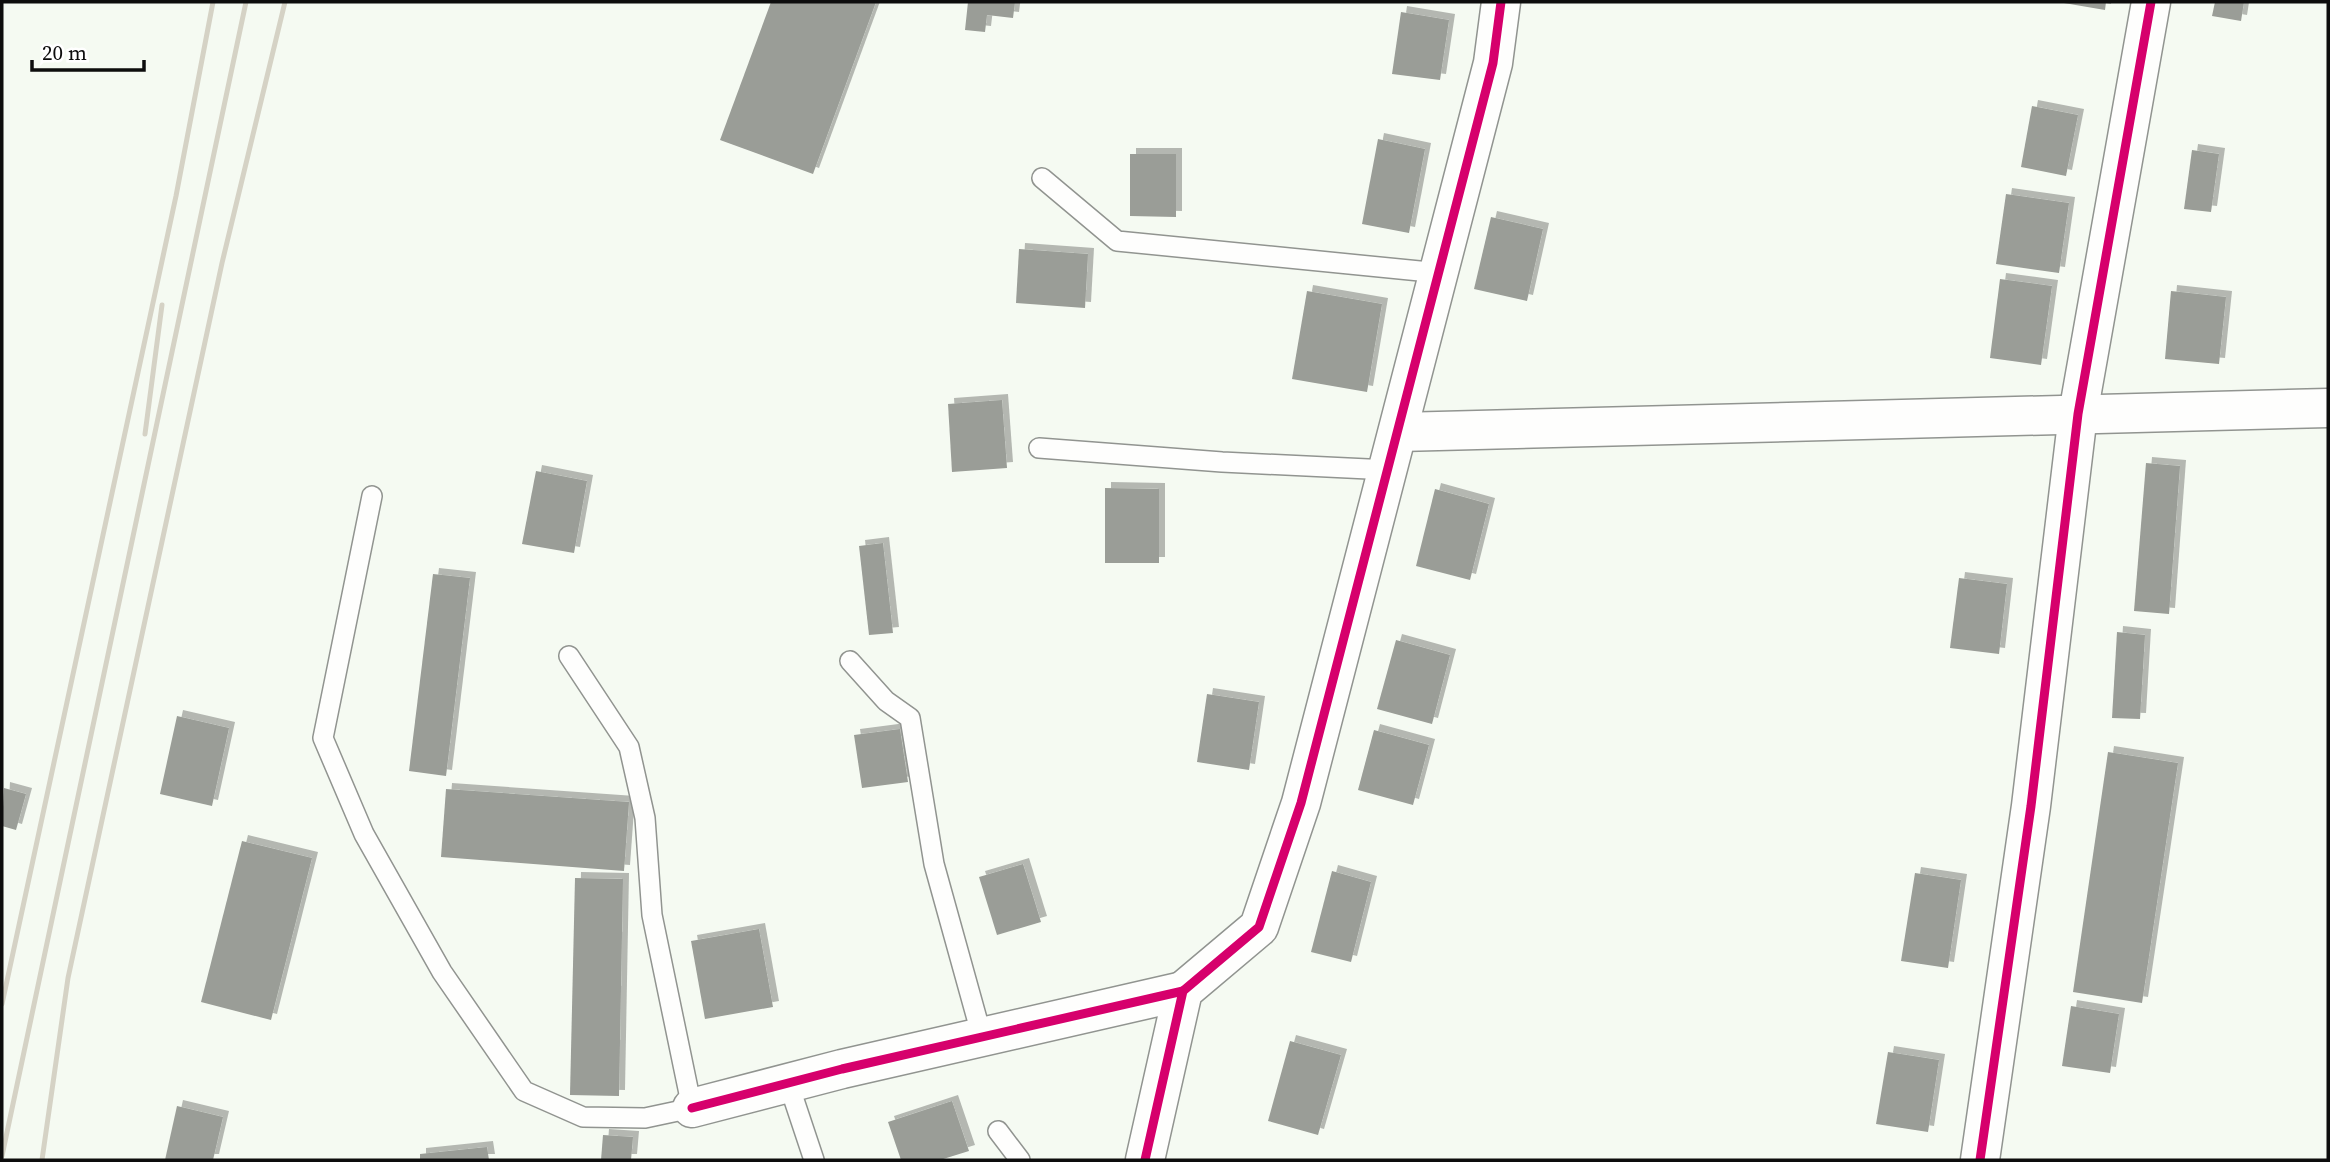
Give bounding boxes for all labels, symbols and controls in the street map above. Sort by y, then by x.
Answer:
scale bar [32,28,144,72]
text: 20 m [42,38,87,67]

